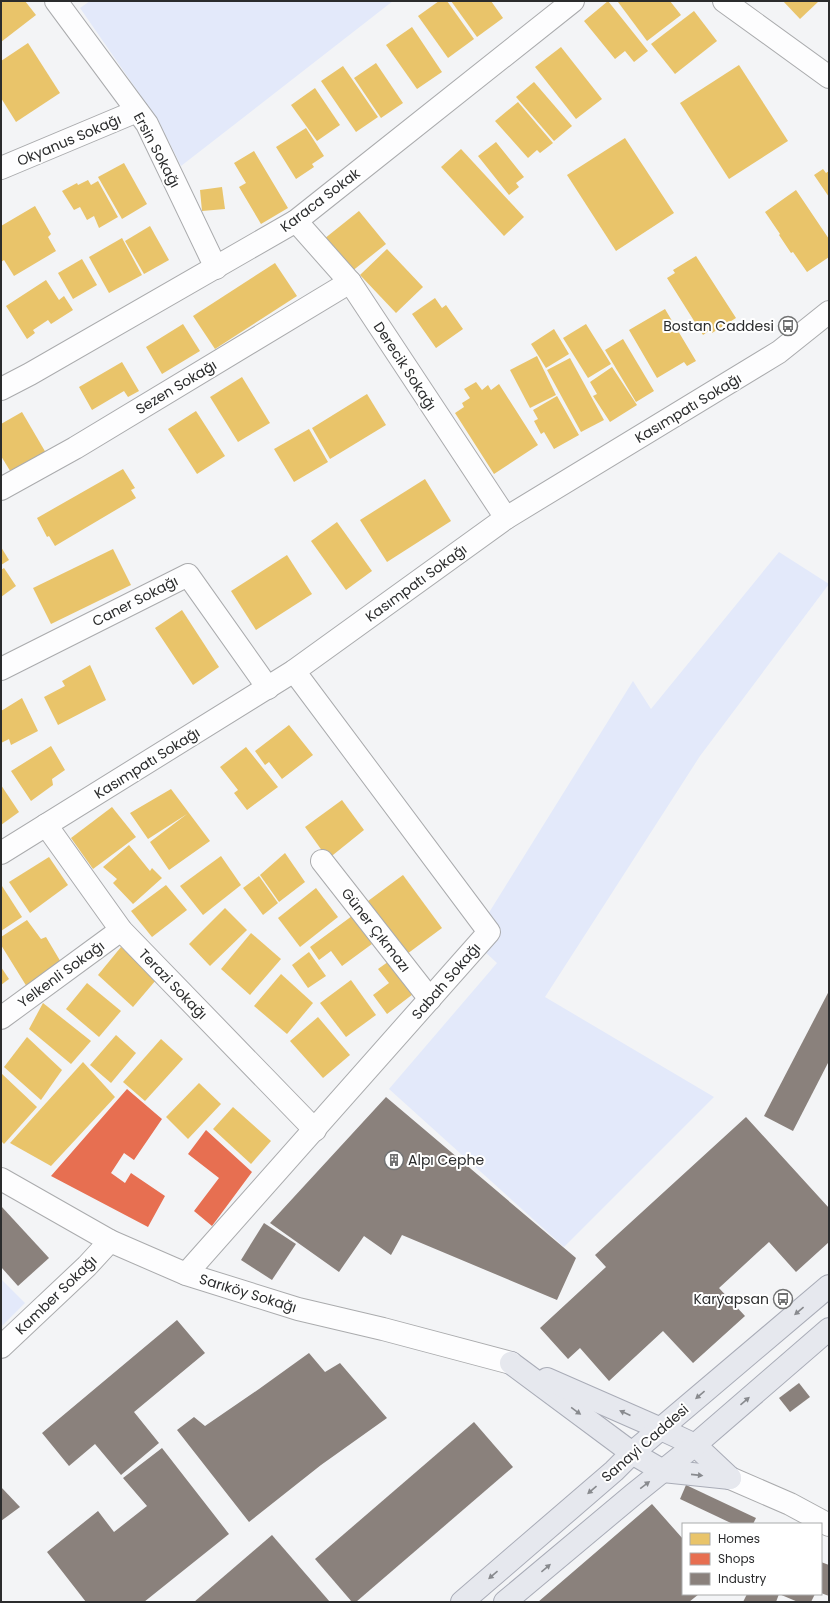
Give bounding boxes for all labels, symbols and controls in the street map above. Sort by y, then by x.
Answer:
street label: Okyanus Sokağı [14,109,124,171]
street label: Ersin Sokağı [129,109,185,191]
street label: Karaca Sokak [276,163,365,237]
bus stop icon: Bostan Caddesi [777,315,799,337]
place label: Bostan Caddesi [663,316,774,336]
street label: Derecik Sokağı [369,318,441,414]
street label: Sezen Sokağı [132,355,220,419]
street label: Kasımpatı Sokağı [631,368,745,448]
street label: Kasımpatı Sokağı [361,539,471,627]
street label: Caner Sokağı [89,571,181,631]
street label: Kasımpatı Sokağı [90,722,204,804]
street label: Güner Çıkmazı [337,884,415,976]
street label: Yelkenli Sokağı [14,936,108,1012]
street label: Sabah Sokağı [407,938,485,1024]
street label: Terazi Sokağı [134,944,212,1024]
building icon: Alpı Cephe [383,1149,405,1171]
place label: Alpı Cephe [408,1150,484,1170]
street label: Kamber Sokağı [11,1251,101,1339]
street label: Sarıköy Sokağı [197,1269,299,1317]
bus stop icon: Karyapsan [772,1288,794,1310]
place label: Karyapsan [693,1289,769,1309]
one-way arrow [794,1306,805,1315]
one-way arrow [695,1391,706,1400]
one-way arrow [740,1397,751,1406]
street label: Sanayi Caddesi [597,1399,693,1487]
one-way arrow [571,1407,582,1416]
one-way arrow [619,1410,631,1416]
one-way arrow [691,1471,703,1478]
one-way arrow [640,1480,651,1489]
one-way arrow [587,1485,597,1495]
legend [682,1523,822,1595]
text: Homes [718,1530,760,1547]
text: Shops [718,1550,755,1567]
one-way arrow [540,1563,551,1572]
one-way arrow [488,1570,499,1579]
text: Industry [718,1570,767,1587]

